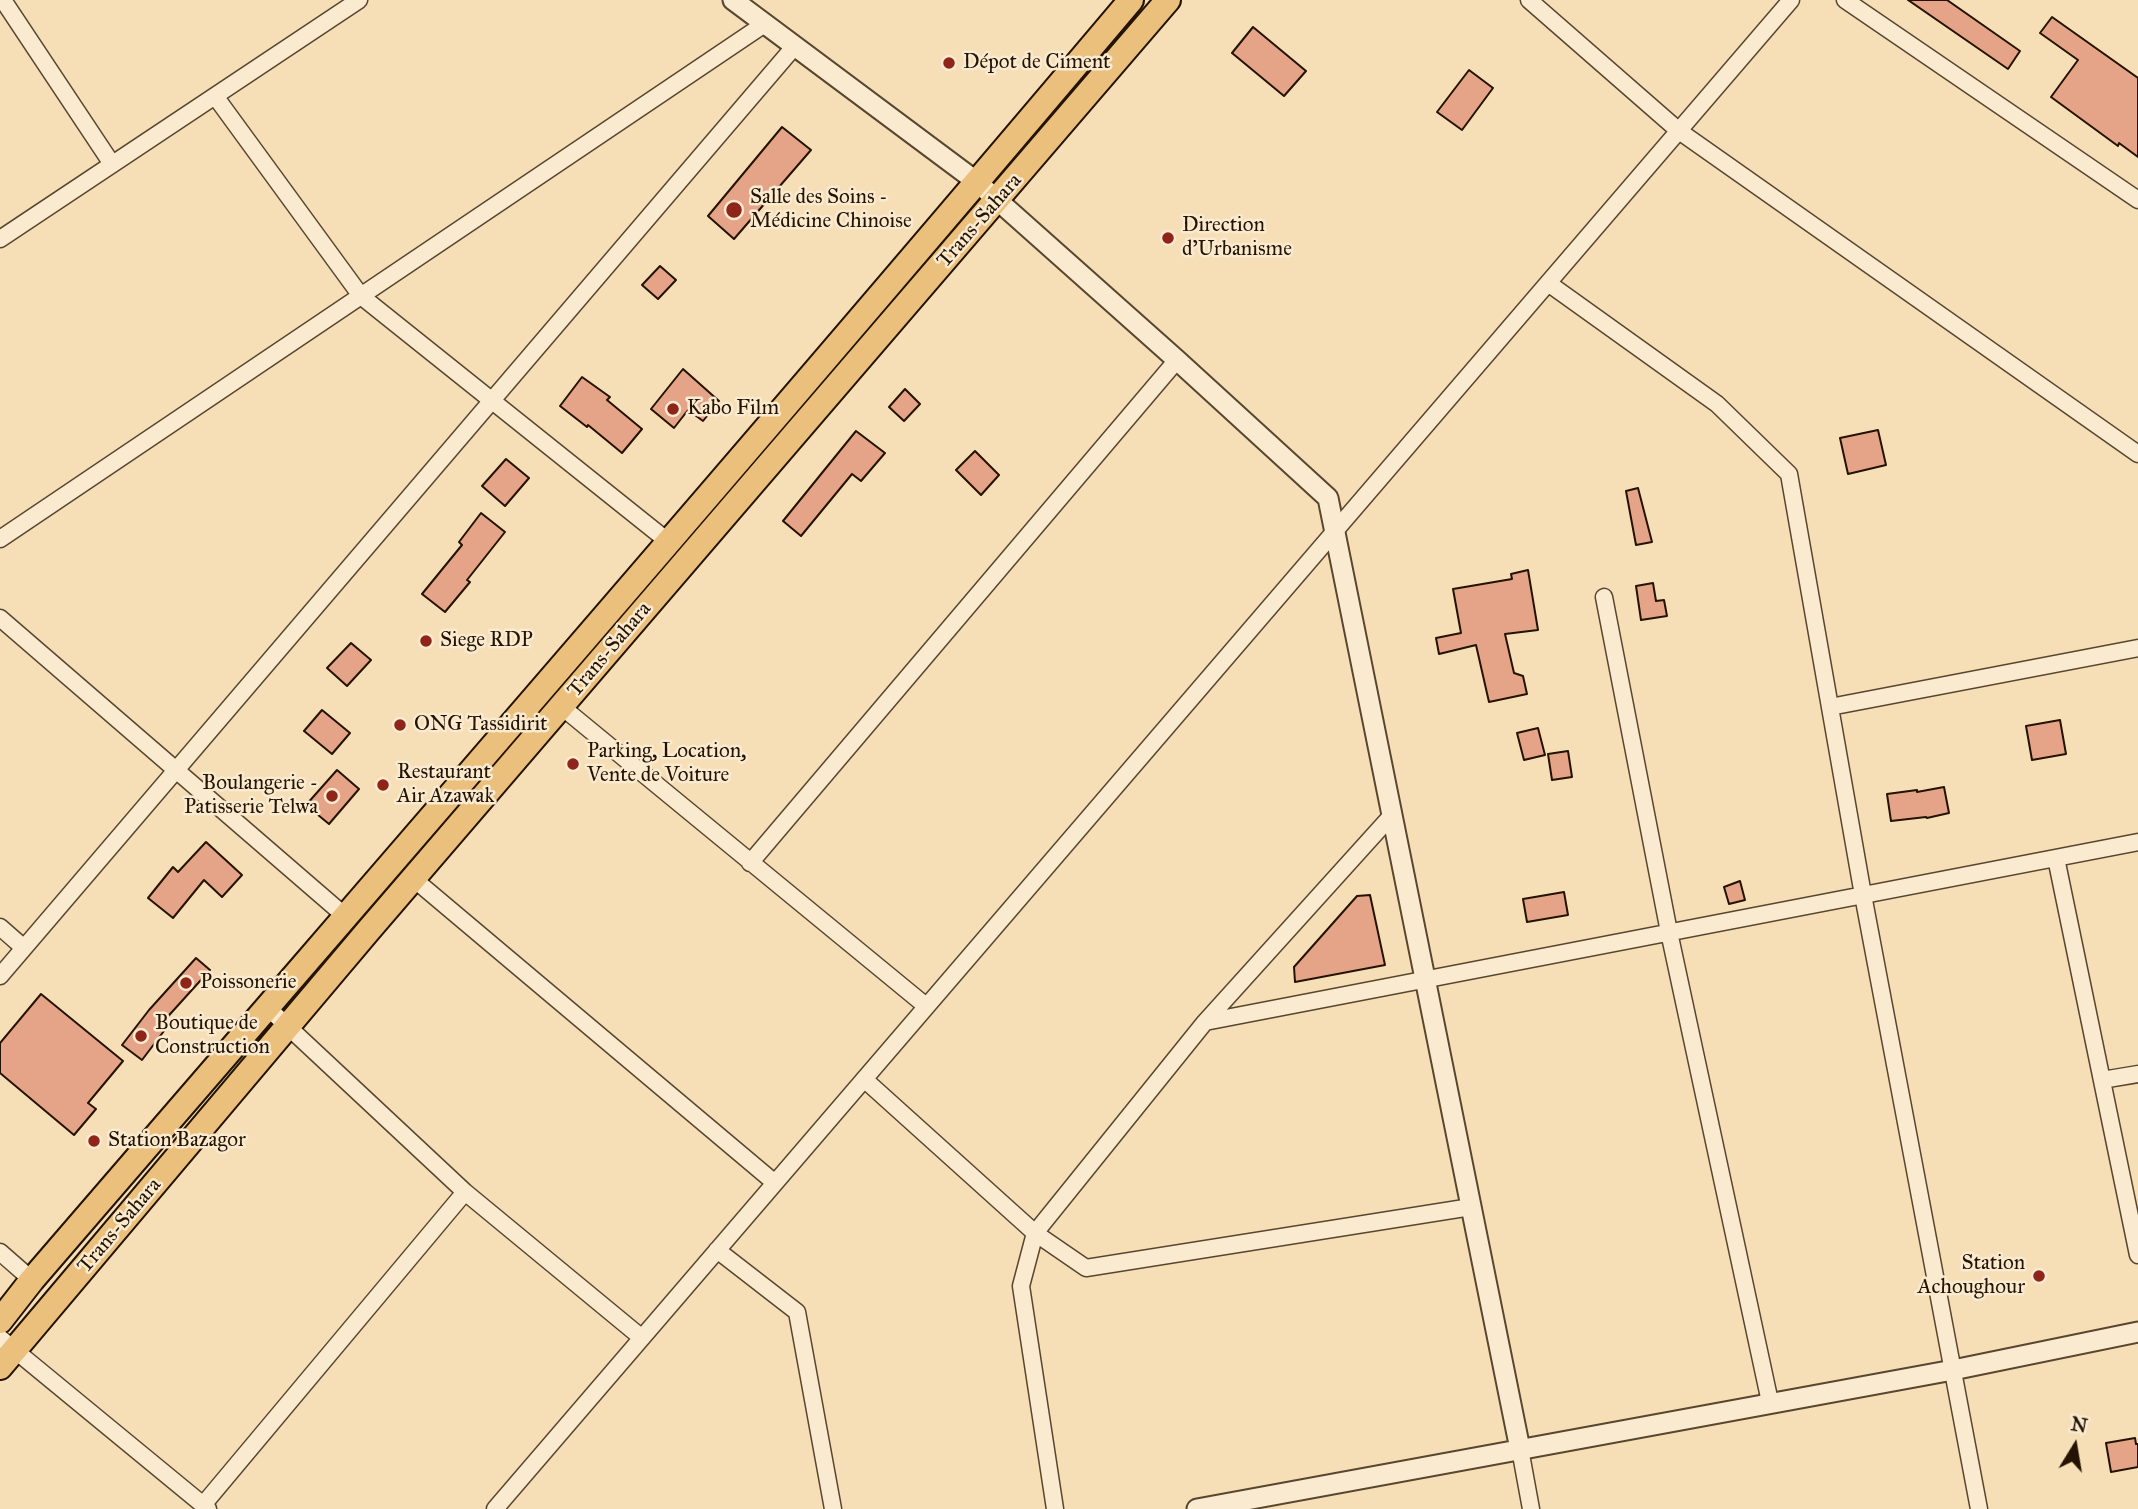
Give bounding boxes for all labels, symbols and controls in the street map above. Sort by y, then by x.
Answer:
place label: Dépot de Ciment [963,50,1110,76]
marker: Dépot de Ciment [941,55,957,71]
street label: Trans-Sahara [932,169,1028,273]
place label: Salle des Soins - Médicine Chinoise [750,185,912,235]
marker: Salle des Soins - Médicine Chinoise [724,200,744,220]
place label: Direction d'Urbanisme [1182,213,1292,263]
marker: Direction d'Urbanisme [1160,230,1176,246]
place label: Kabo Film [687,396,779,422]
marker: Kabo Film [665,401,681,417]
street label: Trans-Sahara [563,597,657,703]
place label: Siege RDP [440,628,533,654]
marker: Siege RDP [418,633,434,649]
place label: ONG Tassidirit [414,712,547,738]
marker: ONG Tassidirit [392,717,408,733]
place label: Parking, Location, Vente de Voiture [587,739,746,789]
marker: Parking, Location, Vente de Voiture [565,756,581,772]
place label: Restaurant Air Azawak [397,760,494,810]
place label: Boulangerie - Patisserie Telwa [184,771,318,821]
marker: Restaurant Air Azawak [375,777,391,793]
marker: Boulangerie - Patisserie Telwa [324,788,340,804]
place label: Poissonerie [200,970,297,996]
marker: Poissonerie [178,975,194,991]
place label: Boutique de Construction [155,1011,270,1061]
marker: Boutique de Construction [133,1028,149,1044]
place label: Station Bazagor [108,1128,246,1154]
marker: Station Bazagor [86,1133,102,1149]
street label: Trans-Sahara [73,1173,167,1279]
place label: Station Achoughour [1917,1251,2025,1301]
marker: Station Achoughour [2031,1268,2047,1284]
north arrow [2040,1411,2110,1481]
text: N [2069,1412,2089,1438]

